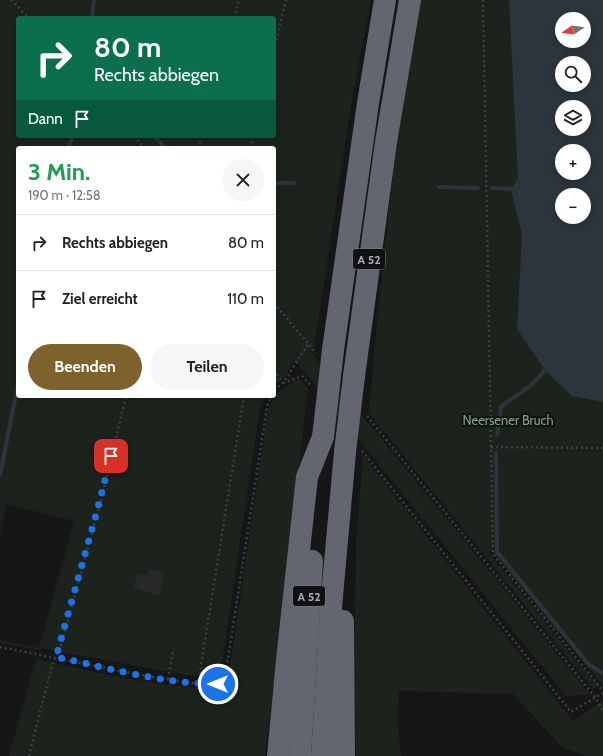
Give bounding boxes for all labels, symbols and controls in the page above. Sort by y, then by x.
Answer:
north arrow [555,12,591,48]
map controls [555,12,591,224]
text: 80 m [94,30,161,64]
icon: right [28,32,80,84]
button: search [555,56,591,92]
text: Rechts abbiegen [94,64,219,86]
button: layers [555,100,591,136]
icon: arrive [71,108,93,130]
text: Dann [28,110,63,128]
button: + [555,144,591,180]
text: 3 Min. [28,157,90,186]
button: close [222,159,264,201]
text: 190 m · 12:58 [28,187,101,203]
button: − [555,188,591,224]
icon: right [28,232,50,254]
text: Rechts abbiegen [62,234,168,252]
text: 80 m [228,234,264,252]
road number: A 52 [353,249,385,269]
icon: arrive [28,288,50,310]
text: Ziel erreicht [62,290,138,308]
text: 110 m [227,290,264,308]
button: Beenden [28,344,142,390]
button: Teilen [150,344,264,390]
park label: Neersener Bruch [463,412,553,428]
pin [94,439,128,473]
icon: arrive [100,445,122,467]
road number: A 52 [293,586,325,606]
position arrow [197,663,239,705]

